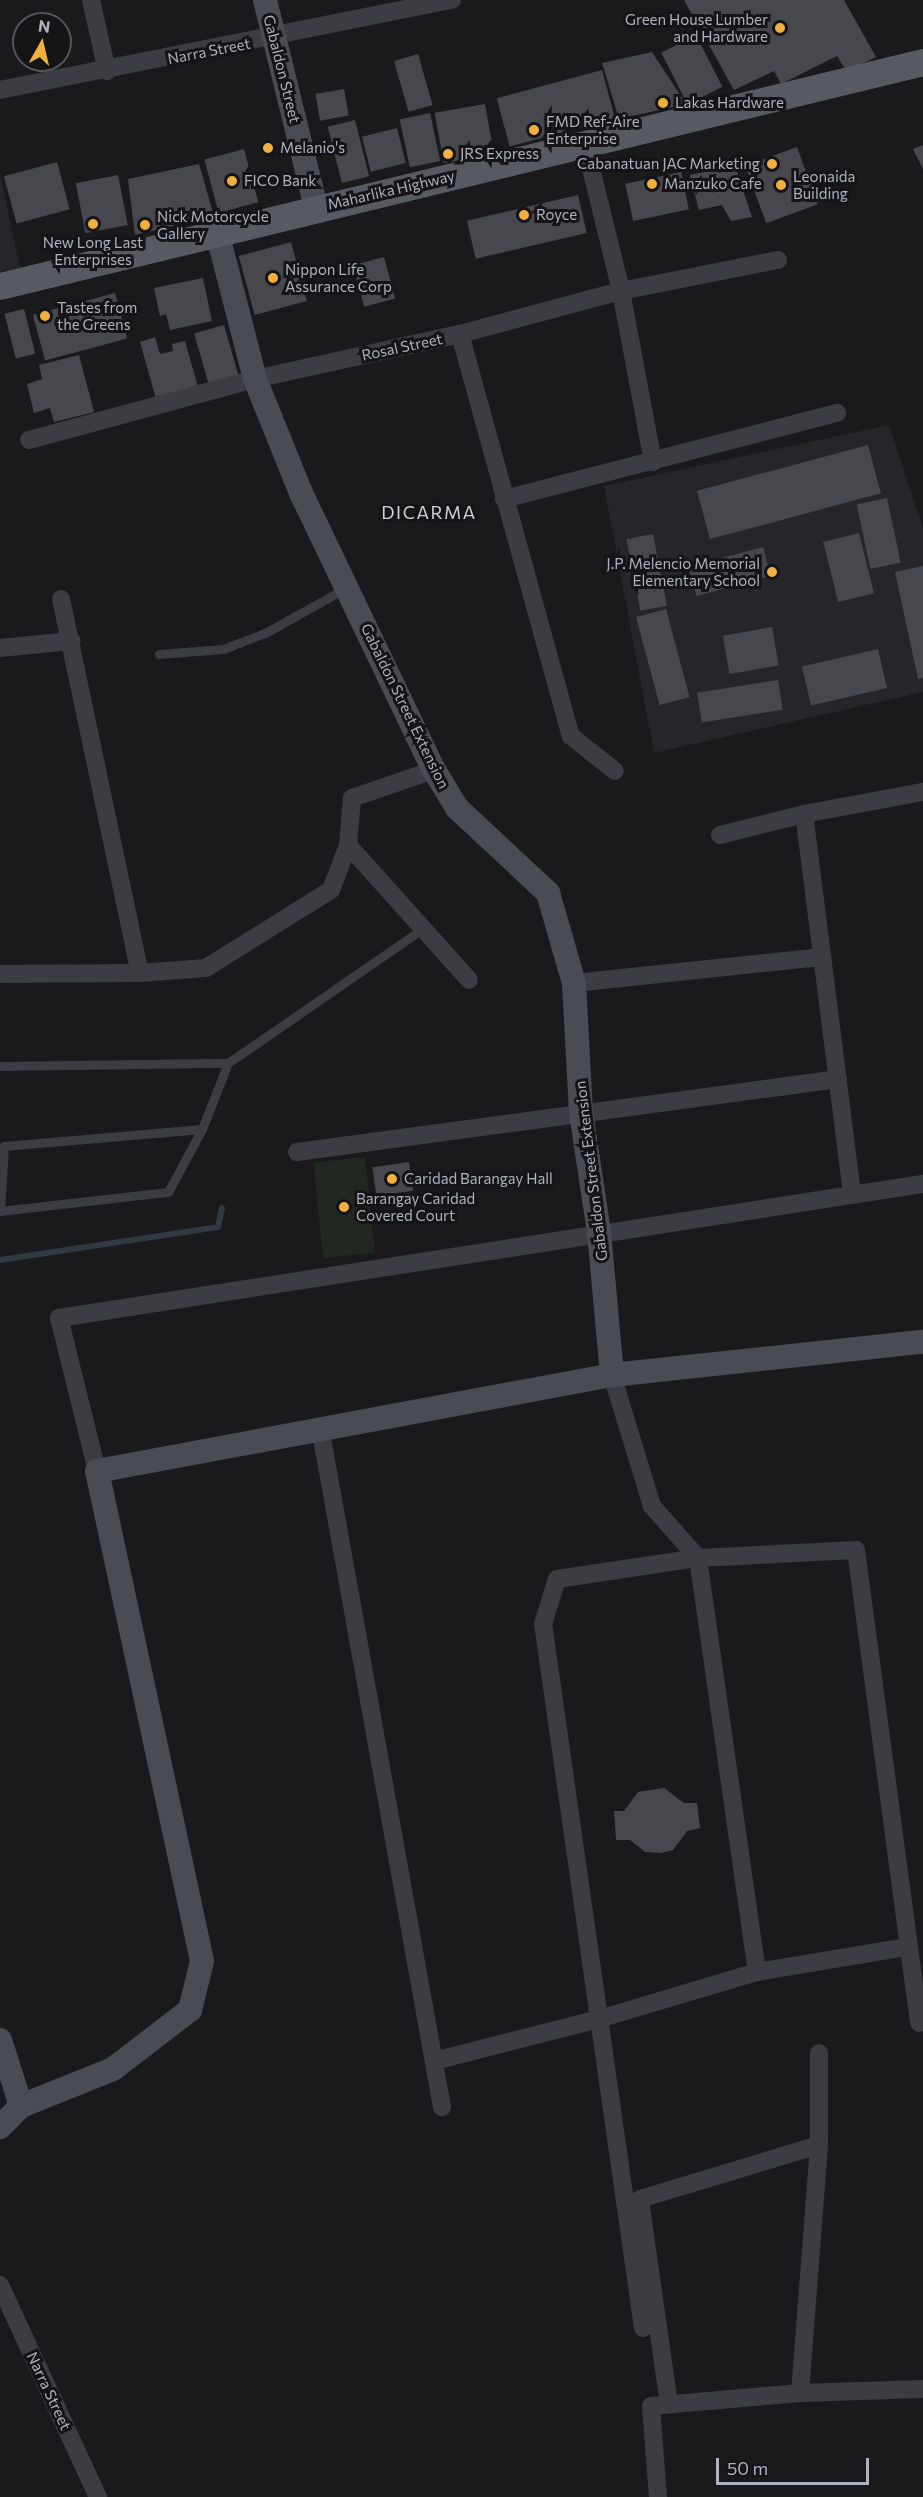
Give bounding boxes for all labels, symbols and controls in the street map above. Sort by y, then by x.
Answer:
place label: Green House Lumber and Hardware [625,10,768,45]
north arrow [12,12,72,72]
street label: Gabaldon Street [260,13,304,125]
text: N [37,15,52,36]
marker: Green House Lumber and Hardware [773,21,787,35]
street label: Narra Street [166,34,252,68]
place label: Lakas Hardware [675,94,784,112]
marker: Lakas Hardware [656,96,670,110]
place label: FMD Ref-Aire Enterprise [546,112,640,147]
marker: FMD Ref-Aire Enterprise [527,123,541,137]
place label: Melanio's [280,139,345,157]
marker: Melanio's [261,141,275,155]
place label: JRS Express [460,145,539,163]
marker: JRS Express [441,147,455,161]
place label: Cabanatuan JAC Marketing [577,155,760,173]
marker: Cabanatuan JAC Marketing [765,157,779,171]
street label: Maharlika Highway [326,167,456,213]
place label: Leonaida Building [793,167,855,202]
place label: FICO Bank [244,172,316,190]
marker: FICO Bank [225,174,239,188]
place label: Manzuko Cafe [664,175,762,193]
marker: Manzuko Cafe [645,177,659,191]
marker: Leonaida Building [774,178,788,192]
place label: Royce [536,206,577,224]
place label: Nick Motorcycle Gallery [157,207,269,242]
marker: Royce [517,208,531,222]
marker: New Long Last Enterprises [86,217,100,231]
marker: Nick Motorcycle Gallery [138,218,152,232]
place label: New Long Last Enterprises [43,233,143,268]
place label: Nippon Life Assurance Corp [285,260,392,295]
marker: Nippon Life Assurance Corp [266,271,280,285]
place label: Tastes from the Greens [57,298,137,333]
marker: Tastes from the Greens [38,309,52,323]
street label: Rosal Street [360,330,444,364]
district label: DICARMA [381,501,477,523]
place label: J.P. Melencio Memorial Elementary School [606,554,760,589]
marker: J.P. Melencio Memorial Elementary School [765,565,779,579]
street label: Gabaldon Street Extension [357,621,453,791]
street label: Gabaldon Street Extension [571,1080,611,1262]
place label: Caridad Barangay Hall [404,1170,553,1188]
marker: Caridad Barangay Hall [385,1172,399,1186]
place label: Barangay Caridad Covered Court [356,1189,475,1224]
marker: Barangay Caridad Covered Court [337,1200,351,1214]
street label: Narra Street [23,2349,75,2433]
scale bar [719,2446,872,2484]
text: 50 m [727,2457,768,2479]

